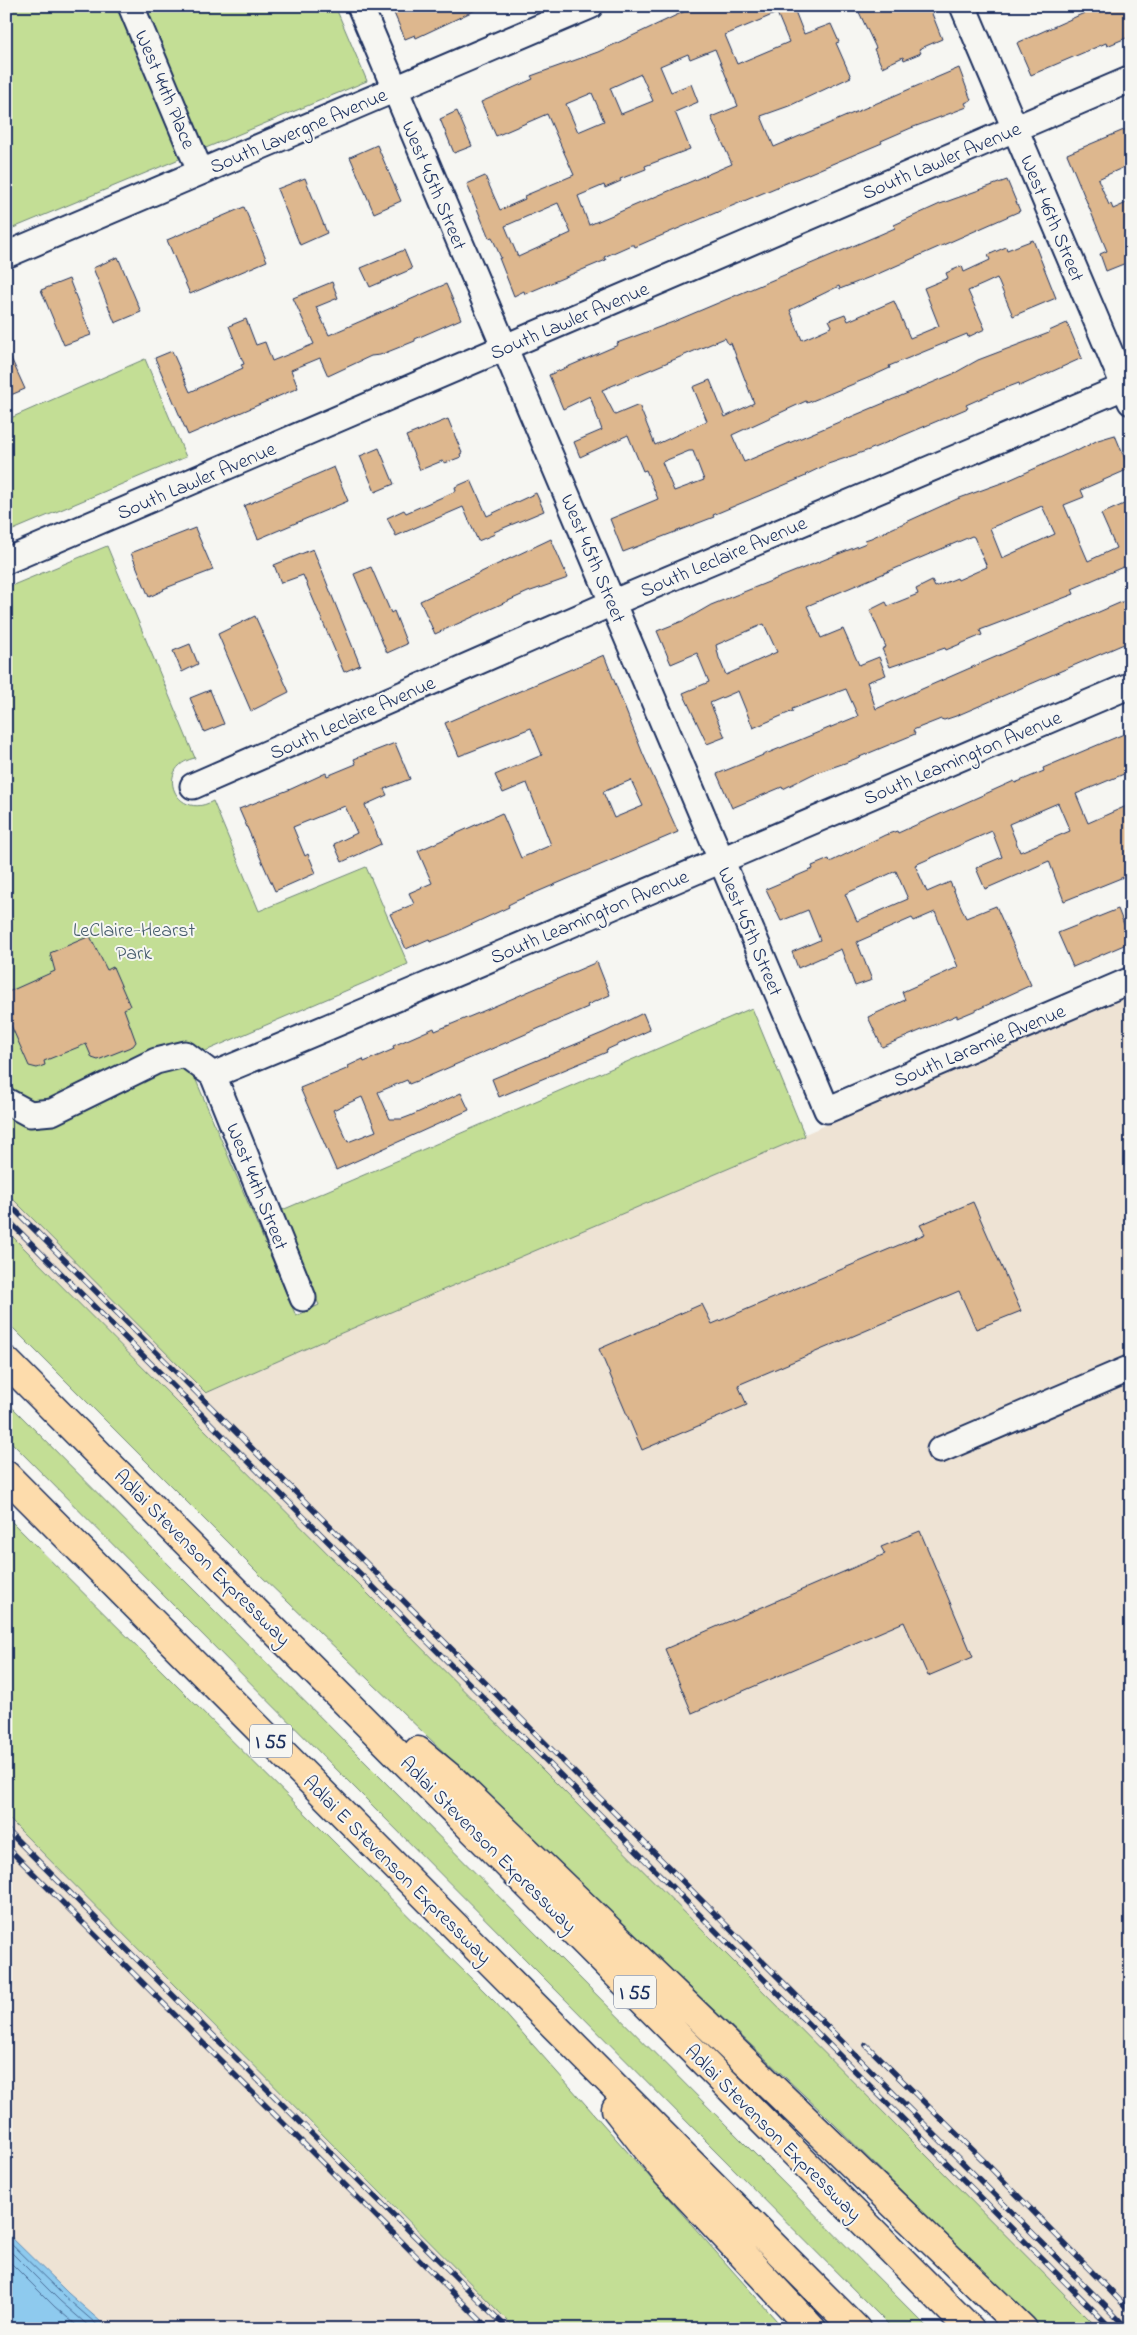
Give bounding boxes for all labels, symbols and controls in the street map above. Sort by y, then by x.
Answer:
street label: West 44th Place [126,26,202,154]
street label: South Lavergne Avenue [206,82,393,184]
street label: South Lawler Avenue [858,116,1026,209]
street label: West 45th Street [392,117,473,255]
street label: West 46th Street [1011,151,1091,287]
street label: South Lawler Avenue [486,276,654,369]
street label: South Lawler Avenue [113,436,281,529]
street label: West 45th Street [551,490,632,628]
street label: South Leclaire Avenue [636,510,812,607]
street label: South Leclaire Avenue [265,670,441,769]
street label: South Leamington Avenue [859,704,1067,815]
street label: South Leamington Avenue [486,863,694,974]
street label: West 45th Street [708,863,789,1001]
park label: LeClaire-Hearst Park [73,917,195,969]
street label: South Laramie Avenue [890,998,1070,1097]
street label: West 44th Street [217,1119,294,1255]
street label: Adlai Stevenson Expressway [106,1464,296,1654]
road number: I 55 [250,1724,292,1758]
street label: Adlai Stevenson Expressway [392,1751,582,1941]
street label: Adlai E Stevenson Expressway [295,1770,497,1972]
road number: I 55 [614,1975,656,2008]
street label: Adlai Stevenson Expressway [677,2039,867,2229]

